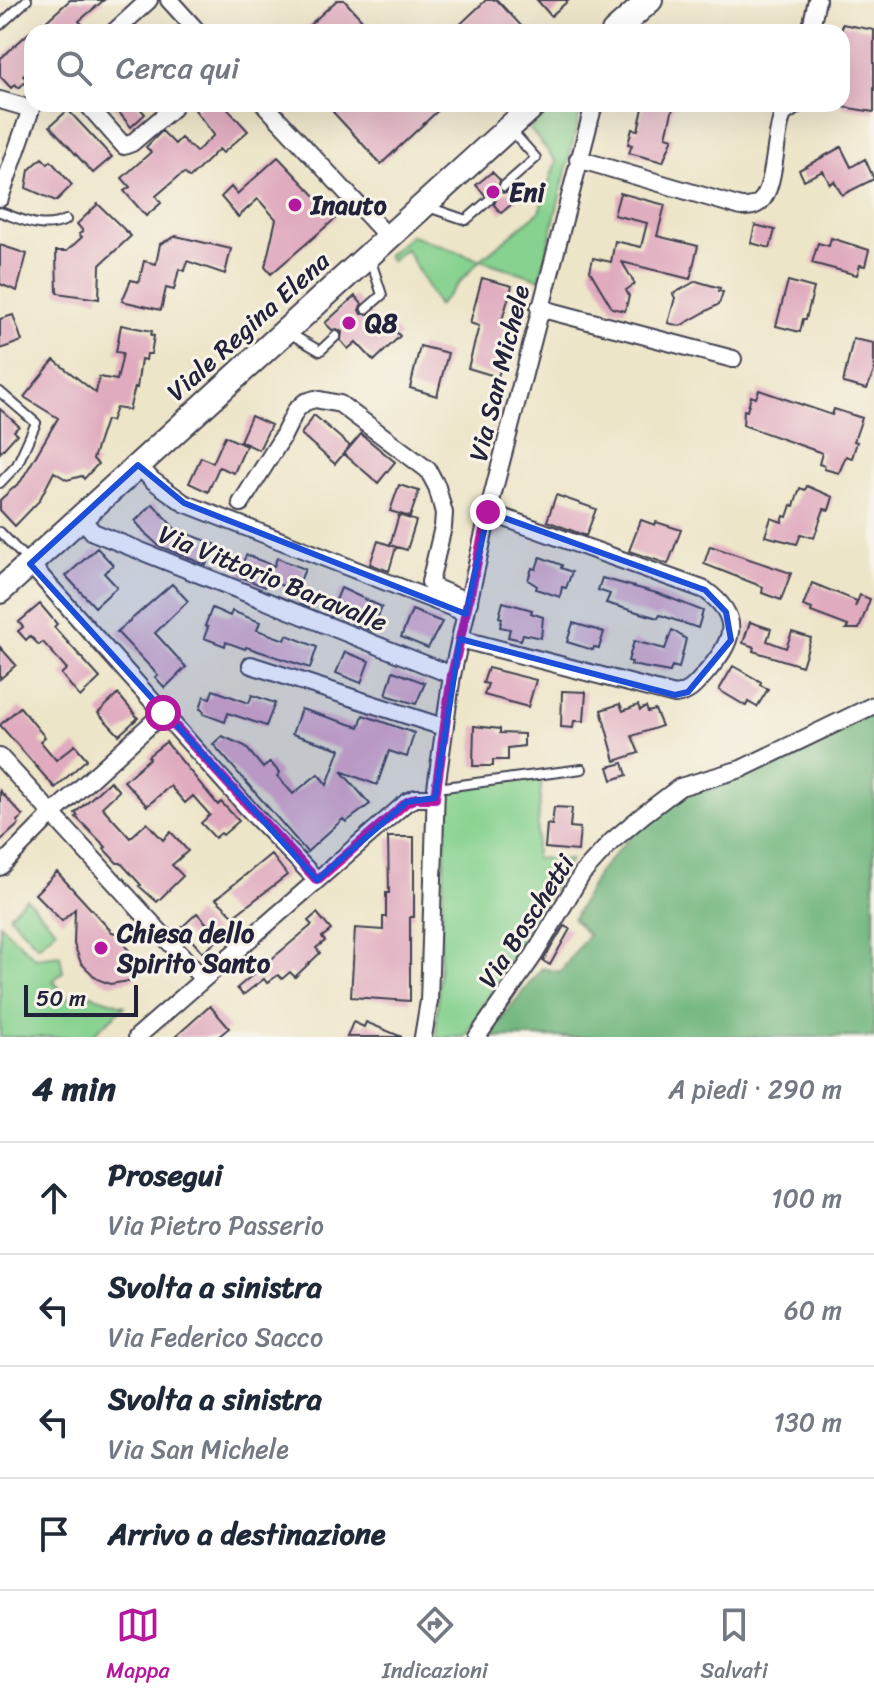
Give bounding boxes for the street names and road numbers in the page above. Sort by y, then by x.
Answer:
street label: Viale Regina Elena [155,239,341,413]
street label: Via San Michele [455,279,543,466]
street label: Via Vittorio Baravalle [151,511,395,645]
street label: Via Boschetti [465,844,587,997]

